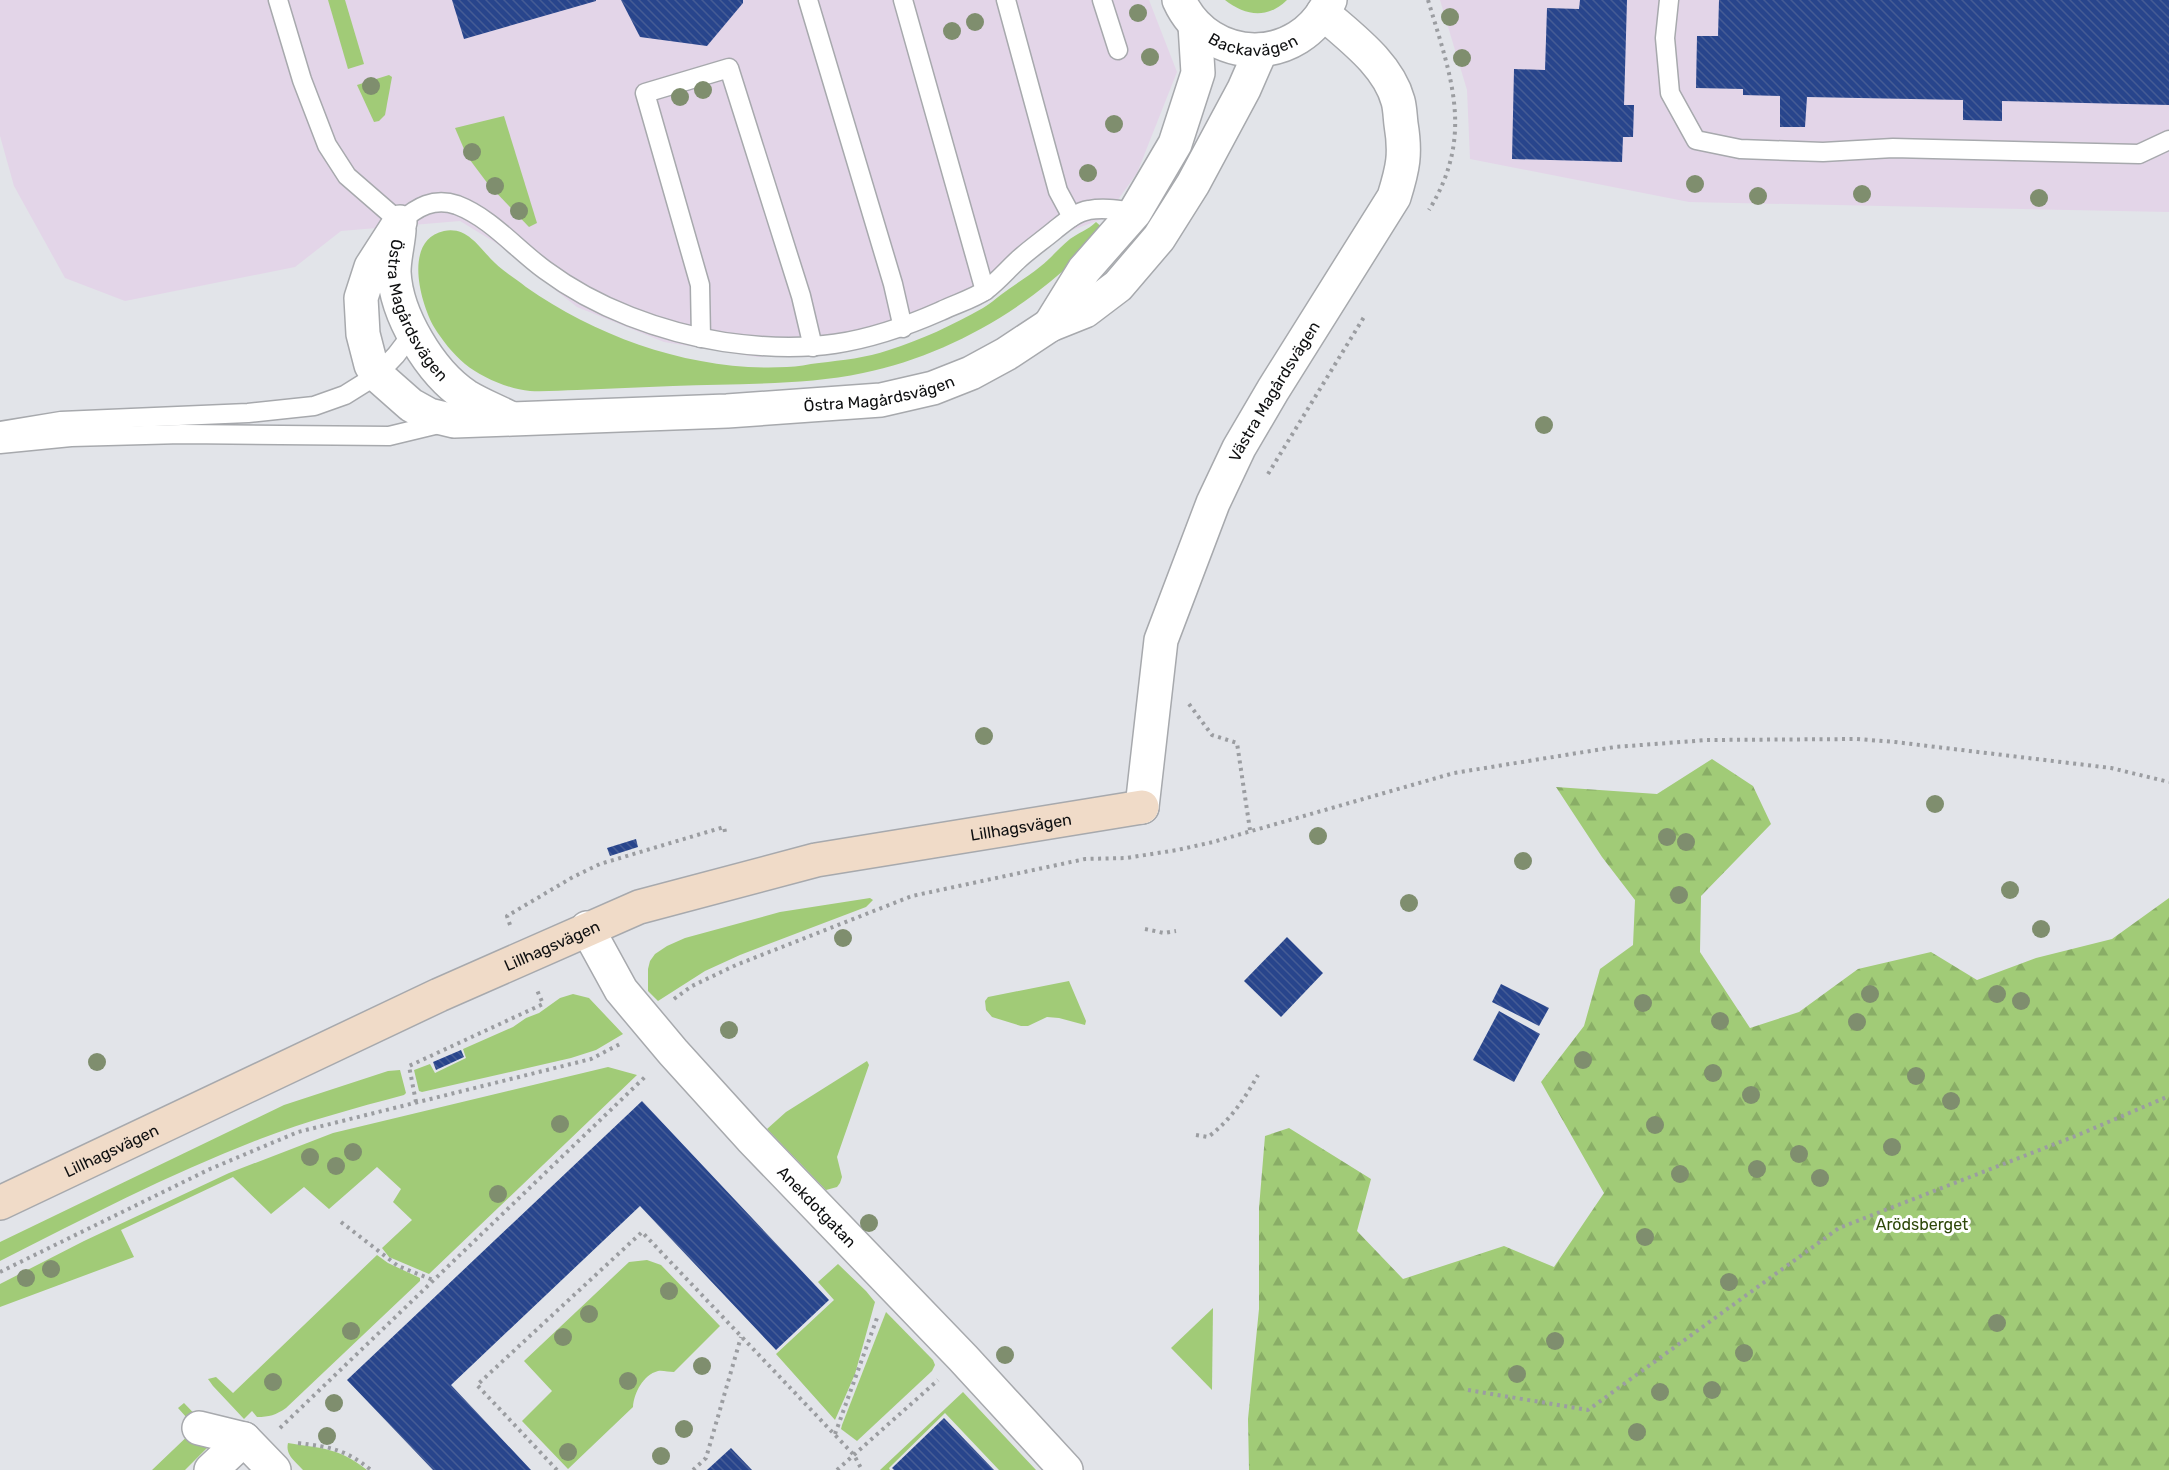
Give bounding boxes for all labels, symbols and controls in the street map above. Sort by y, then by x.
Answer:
street label: Backavägen [1205,28,1301,59]
street label: Östra Magårdsvägen [384,238,452,385]
street label: Västra Magårdsvägen [1225,318,1323,464]
street label: Östra Magårdsvägen [803,371,957,415]
street label: Lillhagsvägen [969,809,1073,844]
street label: Lillhagsvägen [501,916,602,975]
street label: Lillhagsvägen [61,1120,161,1181]
street label: Anekdotgatan [774,1162,860,1251]
park label: Arödsberget [1876,1215,1968,1234]

